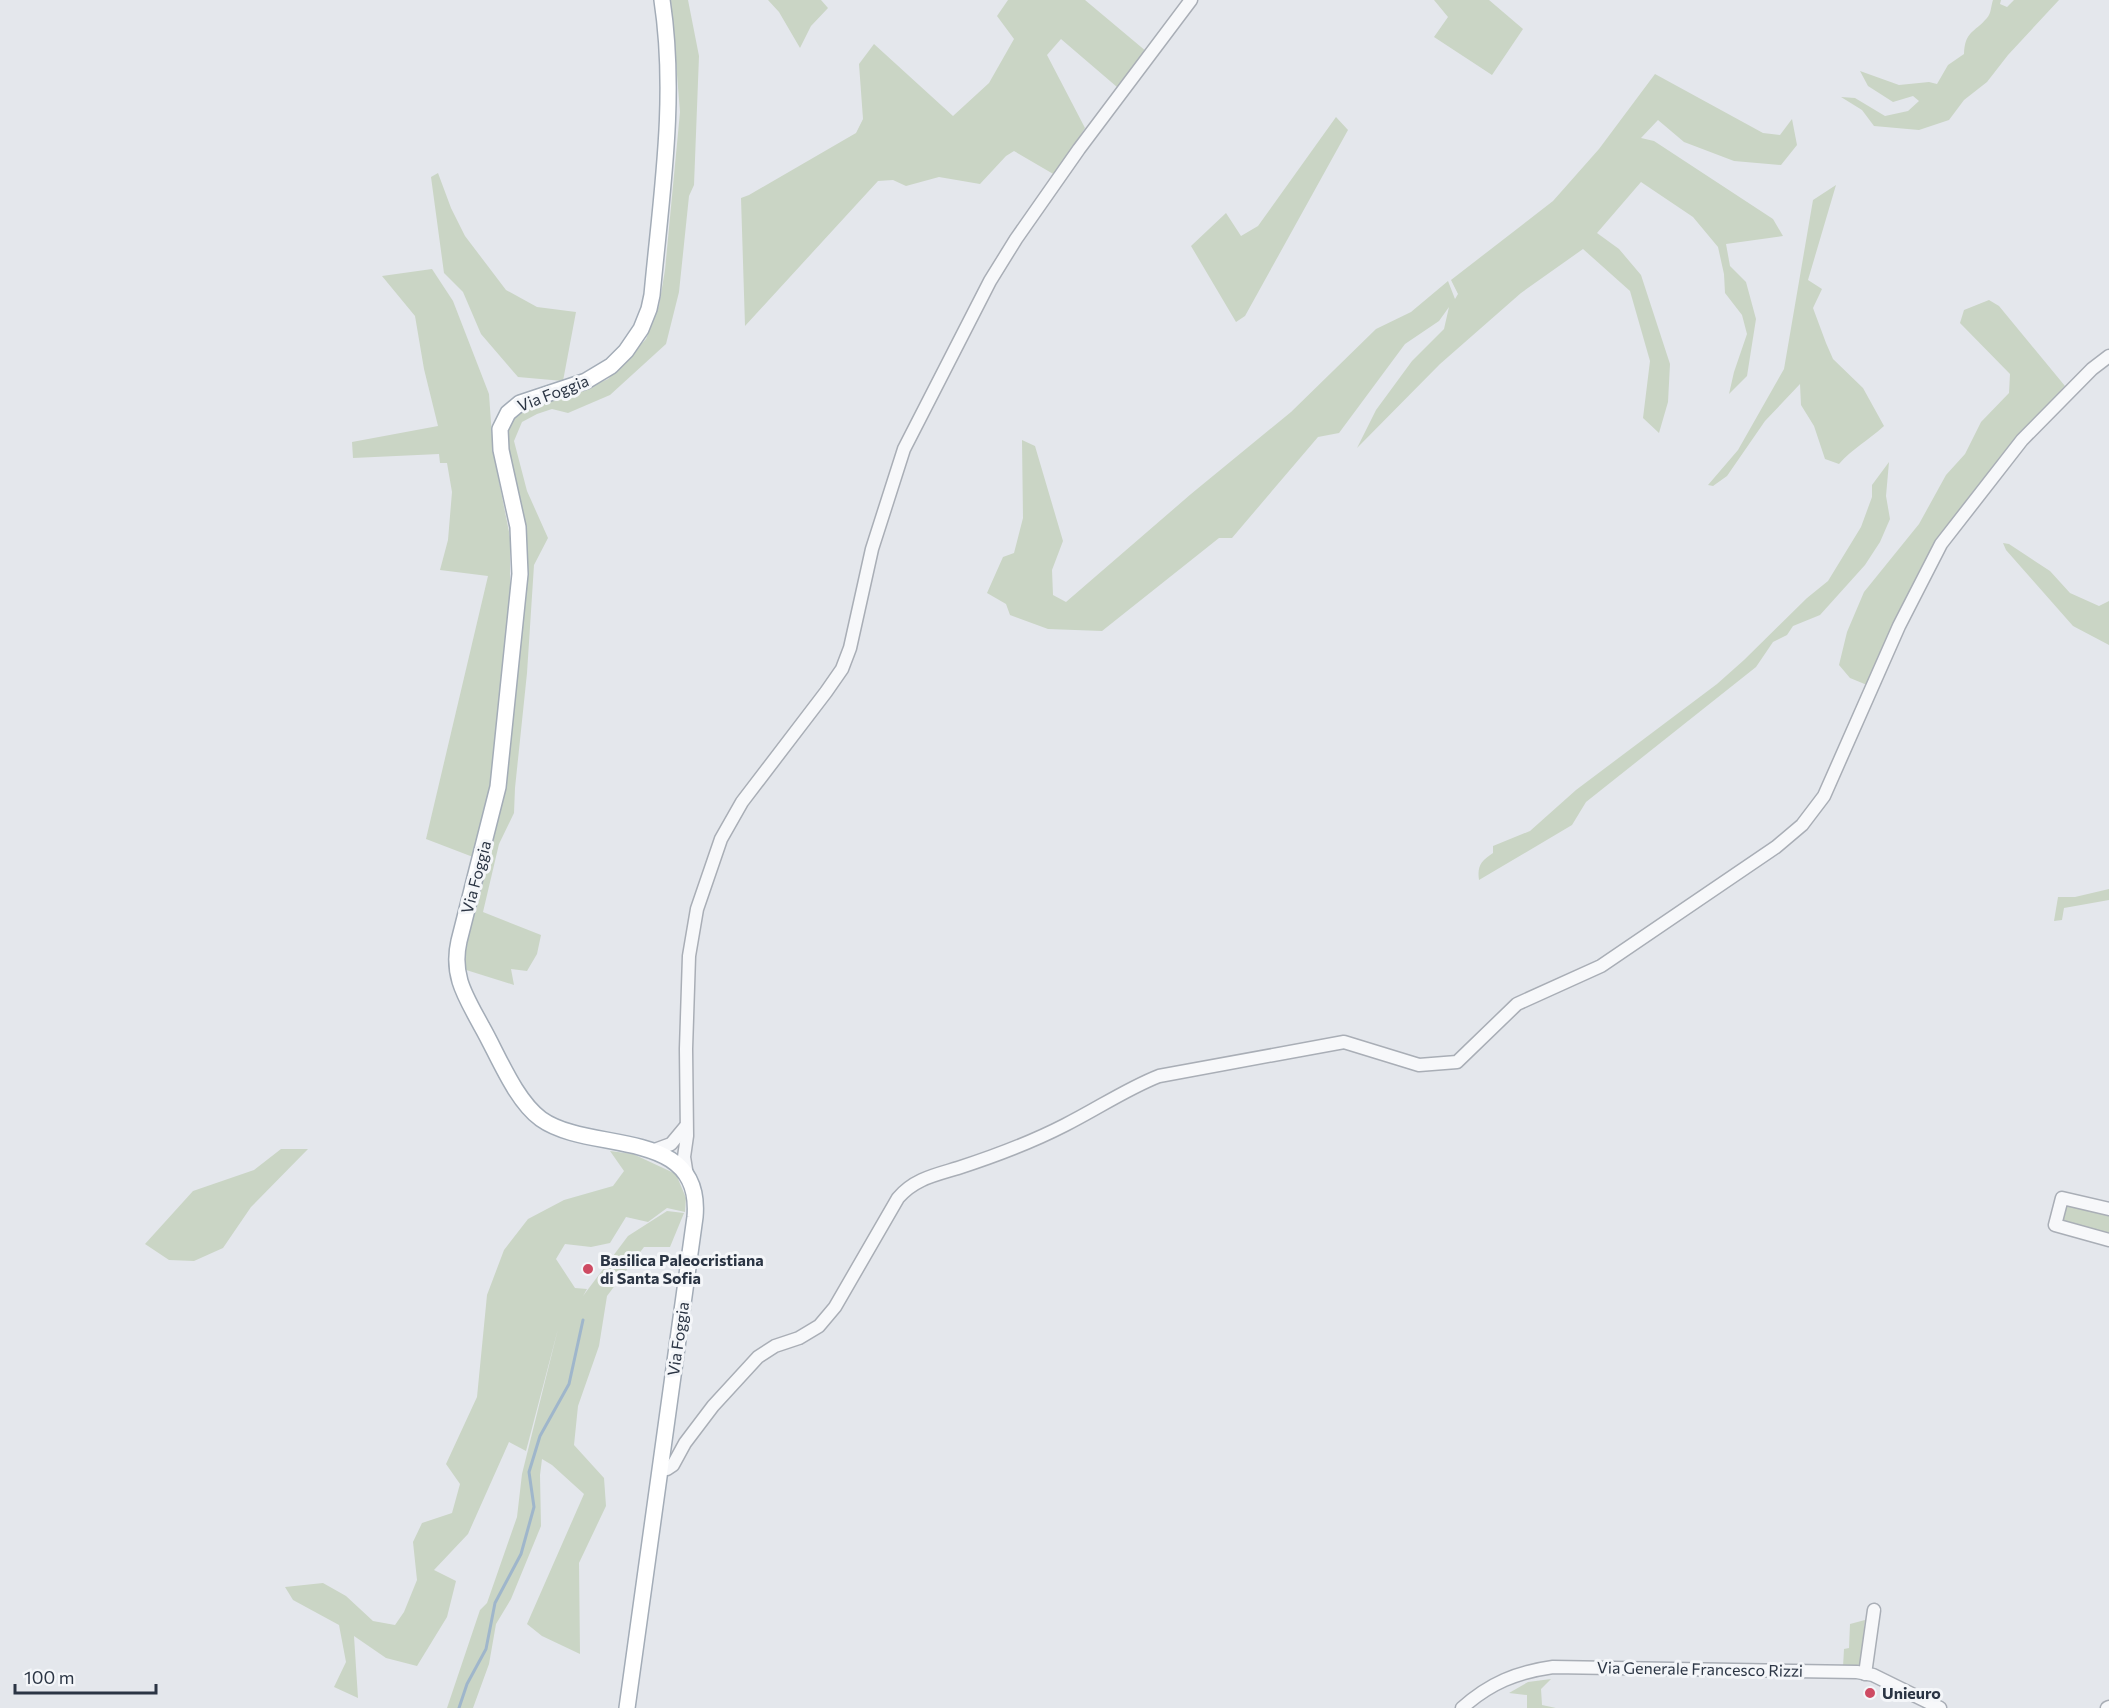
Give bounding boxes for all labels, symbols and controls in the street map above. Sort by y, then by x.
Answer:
street label: Via Foggia [515,370,591,415]
street label: Via Foggia [457,838,494,915]
place label: Basilica Paleocristiana di Santa Sofia [600,1250,764,1287]
marker: Basilica Paleocristiana di Santa Sofia [581,1262,595,1276]
street label: Via Foggia [663,1301,692,1377]
scale bar [15,1657,156,1695]
street label: Via Generale Francesco Rizzi [1597,1657,1803,1680]
text: 100 m [24,1666,74,1688]
place label: Unieuro [1882,1683,1941,1702]
marker: Unieuro [1863,1686,1877,1700]

